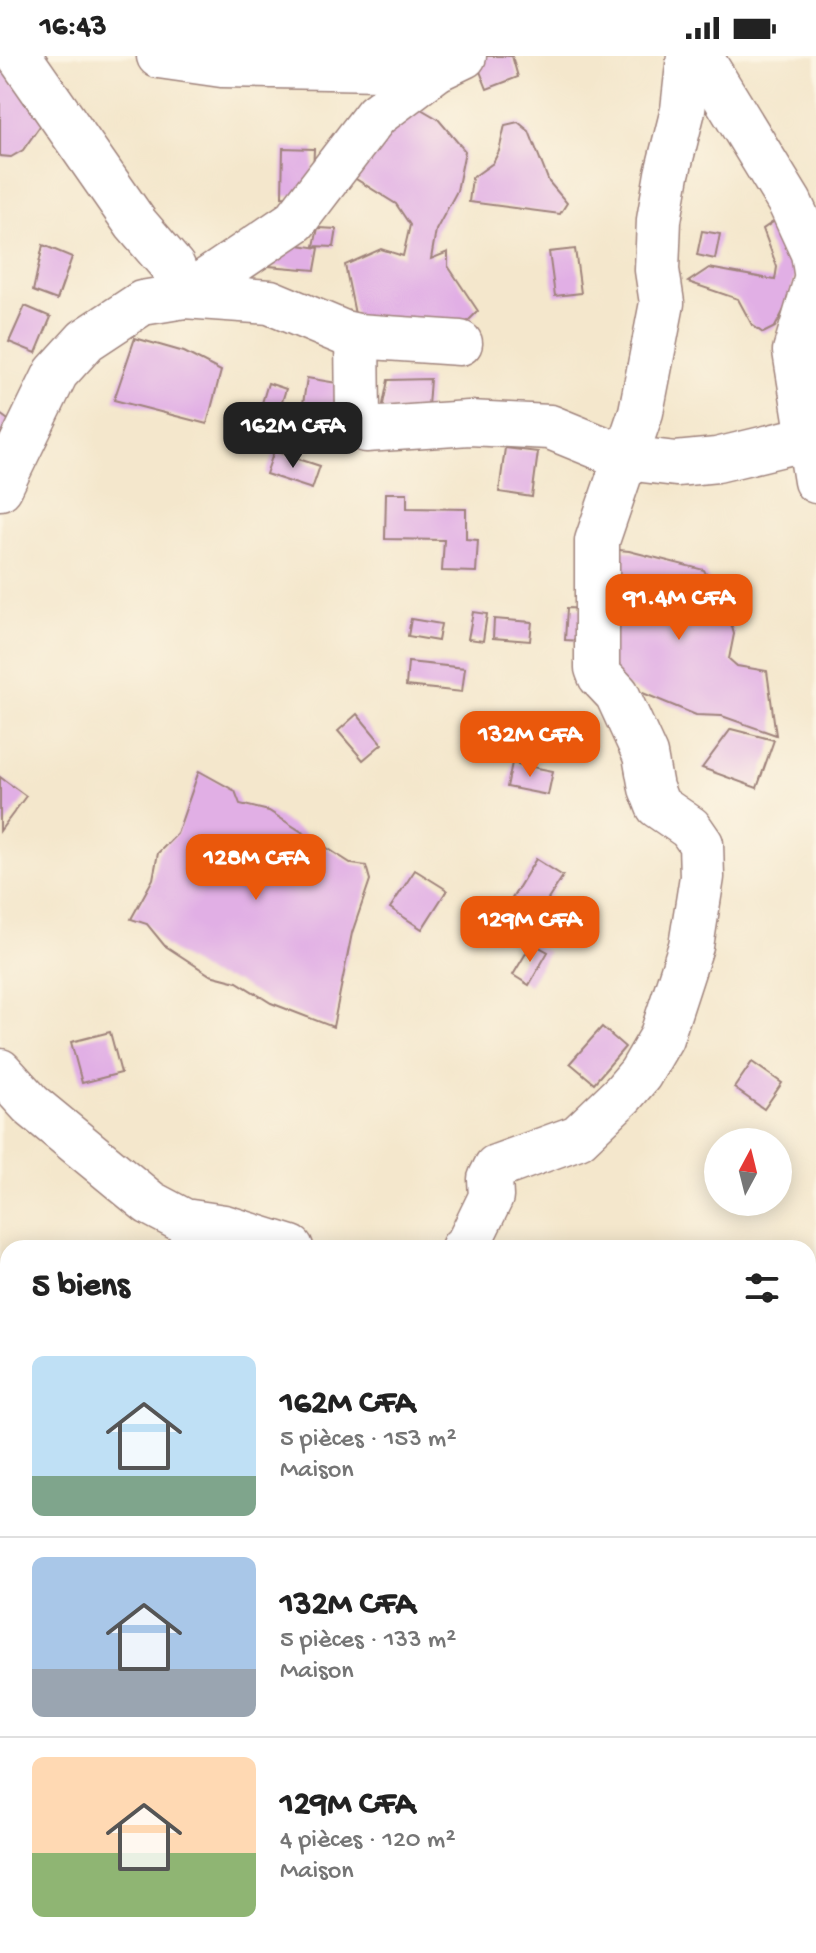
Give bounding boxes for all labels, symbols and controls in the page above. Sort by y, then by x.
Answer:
text: 16:43 [40,11,107,46]
pin: 162M CFA [210,402,376,470]
text: 162M CFA [241,412,345,443]
pin: 91.4M CFA [587,574,771,642]
text: 91.4M CFA [624,584,734,615]
pin: 132M CFA [447,711,613,779]
text: 132M CFA [478,721,582,752]
pin: 128M CFA [173,834,339,902]
text: 128M CFA [204,844,308,875]
pin: 129M CFA [447,896,613,964]
text: 129M CFA [478,906,582,937]
north arrow [704,1128,792,1216]
map controls [704,1128,792,1216]
icon: filters [740,1266,784,1310]
text: 5 biens [32,1268,129,1308]
text: 162M CFA [280,1385,415,1425]
icon: home [96,1388,192,1484]
text: 5 pièces · 153 m² [280,1425,457,1456]
text: Maison [280,1456,354,1487]
text: 132M CFA [280,1586,416,1626]
icon: home [96,1589,192,1685]
text: 5 pièces · 133 m² [280,1626,456,1657]
text: Maison [280,1657,354,1688]
text: 129M CFA [280,1786,415,1826]
icon: home [96,1789,192,1885]
text: 4 pièces · 120 m² [280,1826,456,1857]
text: Maison [280,1857,354,1888]

